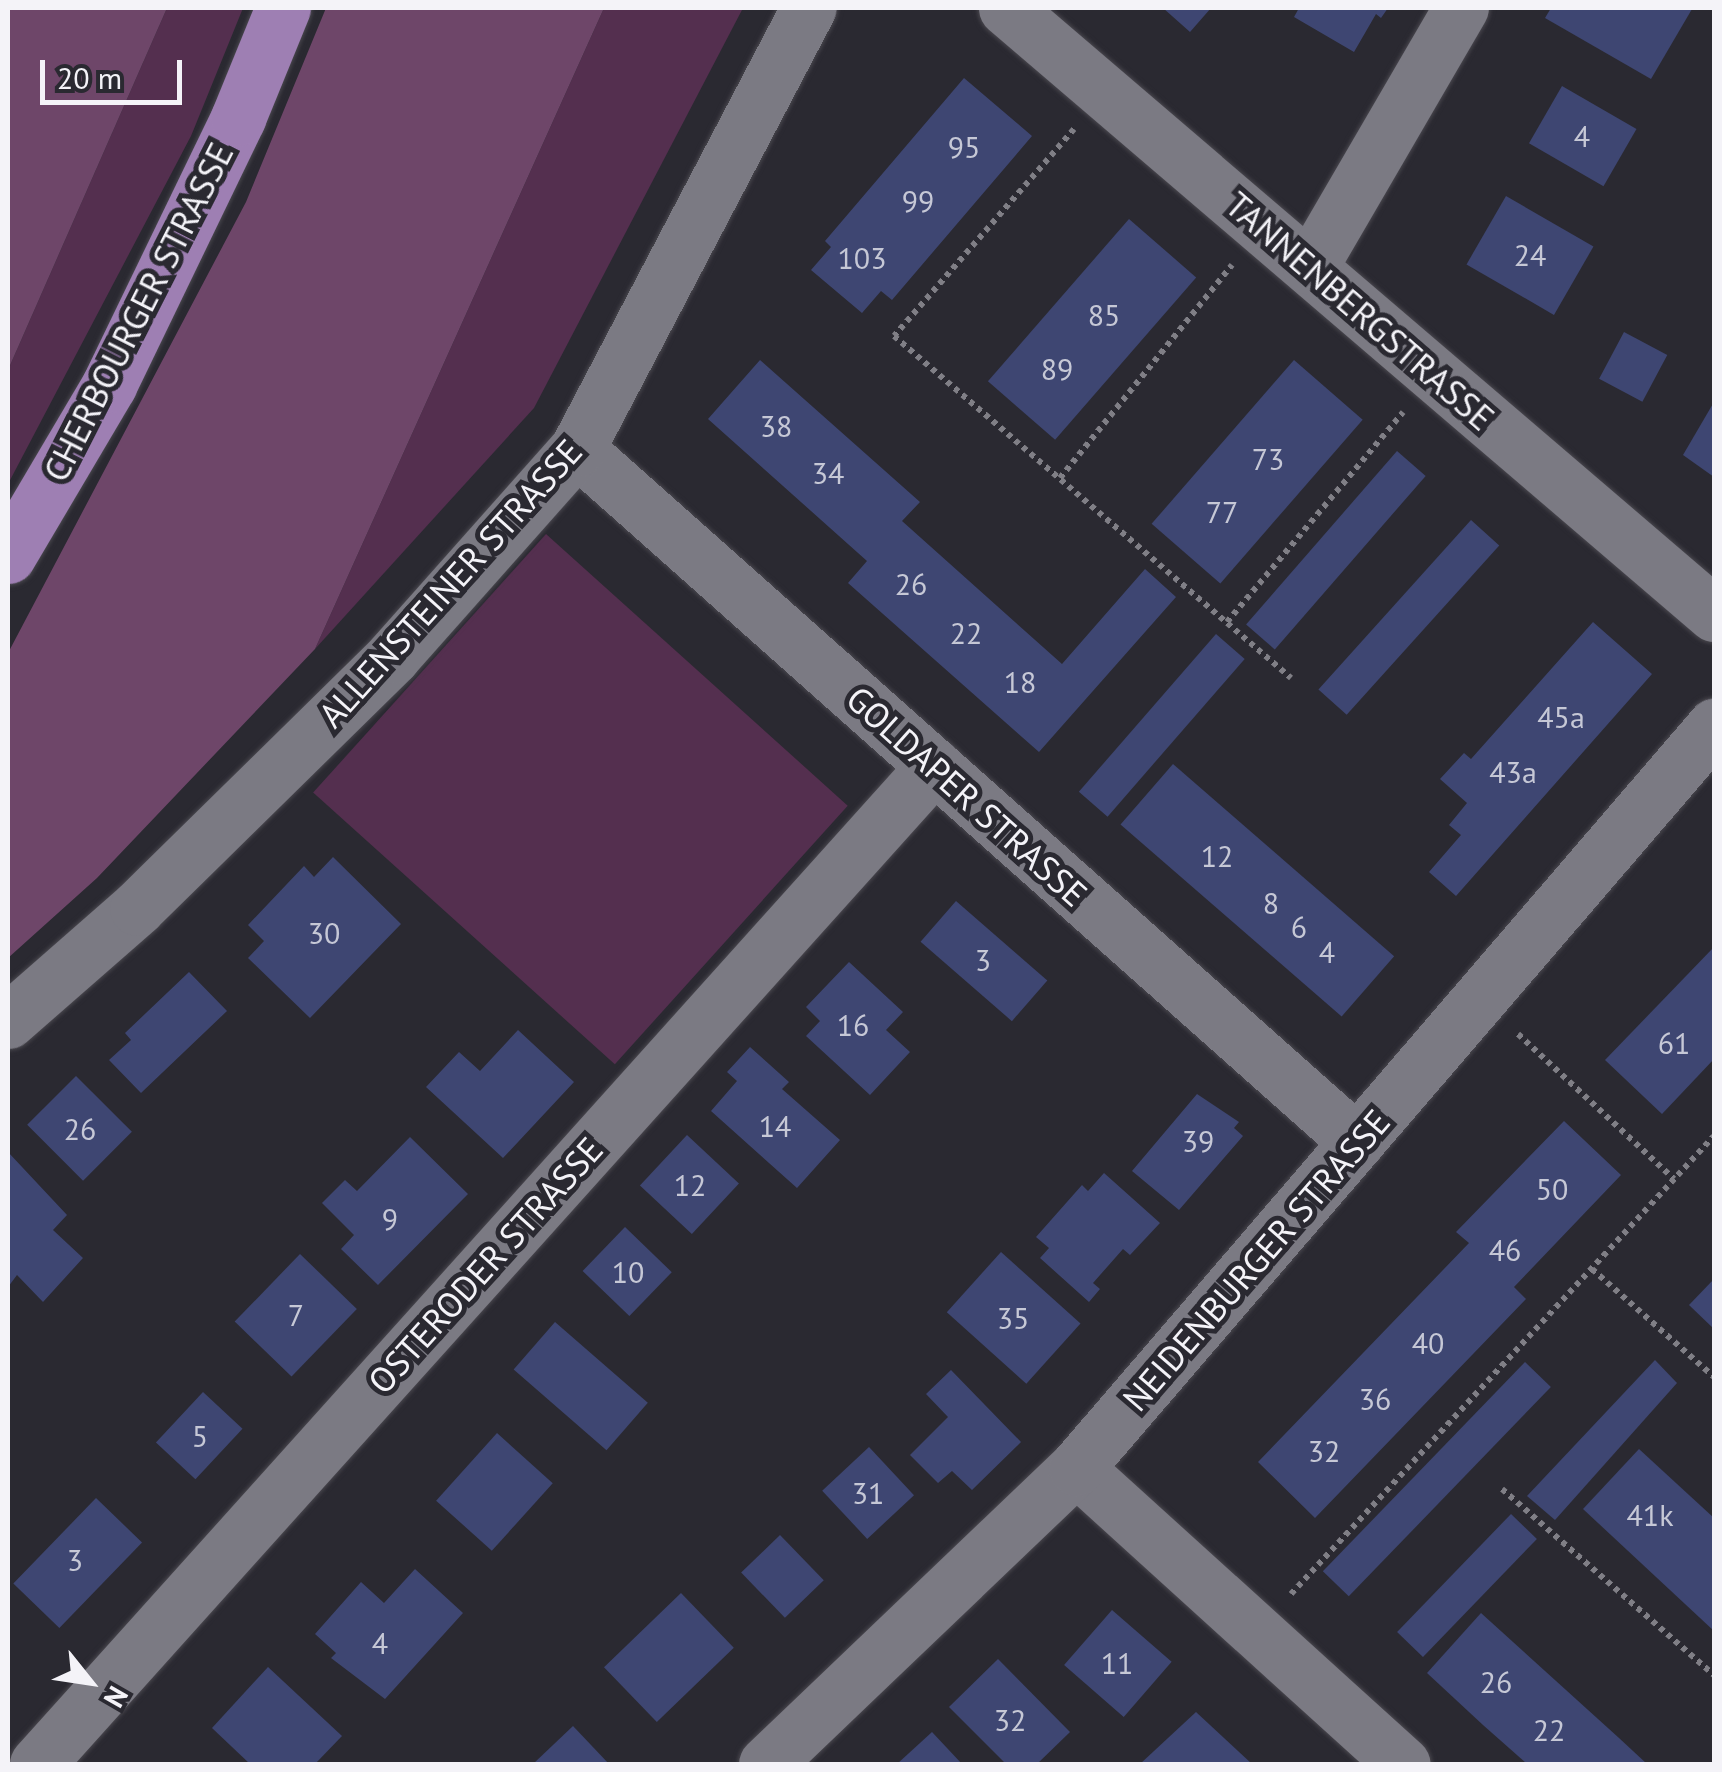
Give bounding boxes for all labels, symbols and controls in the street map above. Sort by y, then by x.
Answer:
scale bar [45,40,188,102]
text: 20 m [57,58,122,97]
house number: 4 [1574,118,1590,154]
house number: 95 [948,129,980,165]
street label: CHERBOURGER STRASSE [34,136,242,488]
house number: 99 [902,183,934,219]
street label: TANNENBERGSTRASSE [1217,183,1503,439]
house number: 24 [1514,237,1546,273]
house number: 103 [837,240,887,276]
house number: 85 [1088,297,1120,333]
house number: 89 [1041,351,1073,387]
house number: 38 [760,408,792,444]
street label: ALLENSTEINER STRASSE [310,430,590,736]
house number: 73 [1252,441,1284,477]
house number: 34 [812,455,844,491]
house number: 77 [1206,494,1238,530]
house number: 26 [895,566,927,602]
house number: 22 [950,615,982,651]
house number: 18 [1004,664,1036,700]
street label: GOLDAPER STRASSE [838,677,1096,915]
house number: 45a [1537,699,1585,735]
house number: 43a [1489,754,1537,790]
house number: 12 [1201,838,1233,874]
house number: 8 [1263,885,1279,921]
house number: 6 [1291,909,1307,945]
house number: 30 [308,915,340,951]
house number: 4 [1319,934,1335,970]
house number: 3 [975,942,991,978]
house number: 16 [837,1007,869,1043]
house number: 61 [1658,1025,1690,1061]
street label: NEIDENBURGER STRASSE [1114,1101,1398,1419]
house number: 14 [759,1108,791,1144]
house number: 26 [64,1111,96,1147]
house number: 39 [1182,1123,1214,1159]
street label: OSTERODER STRASSE [359,1128,611,1402]
house number: 12 [674,1167,706,1203]
house number: 50 [1536,1171,1568,1207]
house number: 9 [382,1201,398,1237]
house number: 46 [1489,1232,1521,1268]
house number: 10 [612,1254,644,1290]
house number: 7 [288,1297,304,1333]
house number: 35 [997,1300,1029,1336]
house number: 40 [1412,1325,1444,1361]
house number: 36 [1359,1381,1391,1417]
house number: 5 [192,1418,208,1454]
house number: 32 [1308,1433,1340,1469]
house number: 31 [852,1475,884,1511]
house number: 41k [1626,1497,1674,1533]
house number: 3 [67,1542,83,1578]
house number: 4 [372,1625,388,1661]
north arrow [40,1632,140,1732]
house number: 11 [1101,1645,1133,1681]
house number: 26 [1480,1664,1512,1700]
text: N [96,1680,137,1714]
house number: 32 [994,1702,1026,1738]
house number: 22 [1533,1712,1565,1748]

